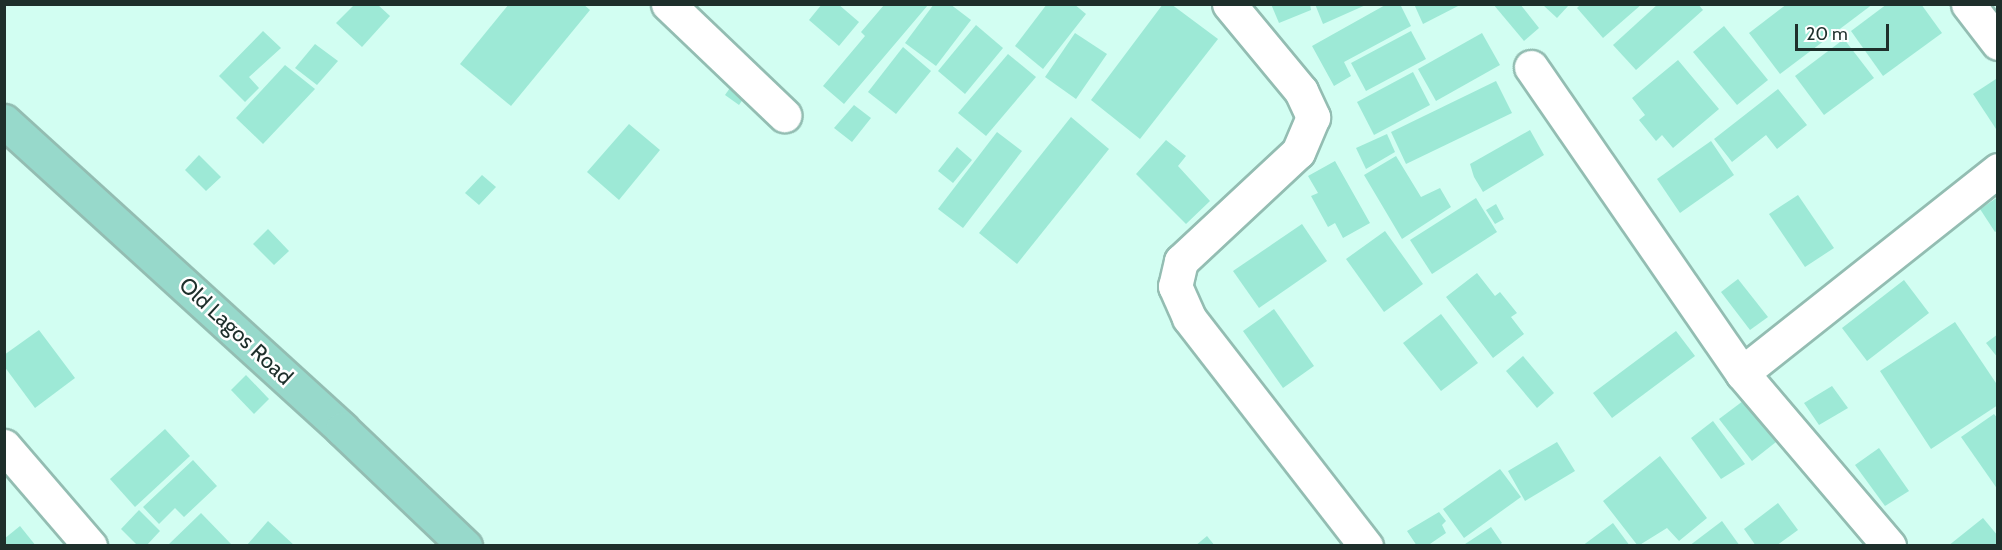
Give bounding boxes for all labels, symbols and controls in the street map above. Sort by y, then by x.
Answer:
scale bar [1798,12,1892,50]
text: 20 m [1806,23,1848,45]
street label: Old Lagos Road [174,272,298,390]

